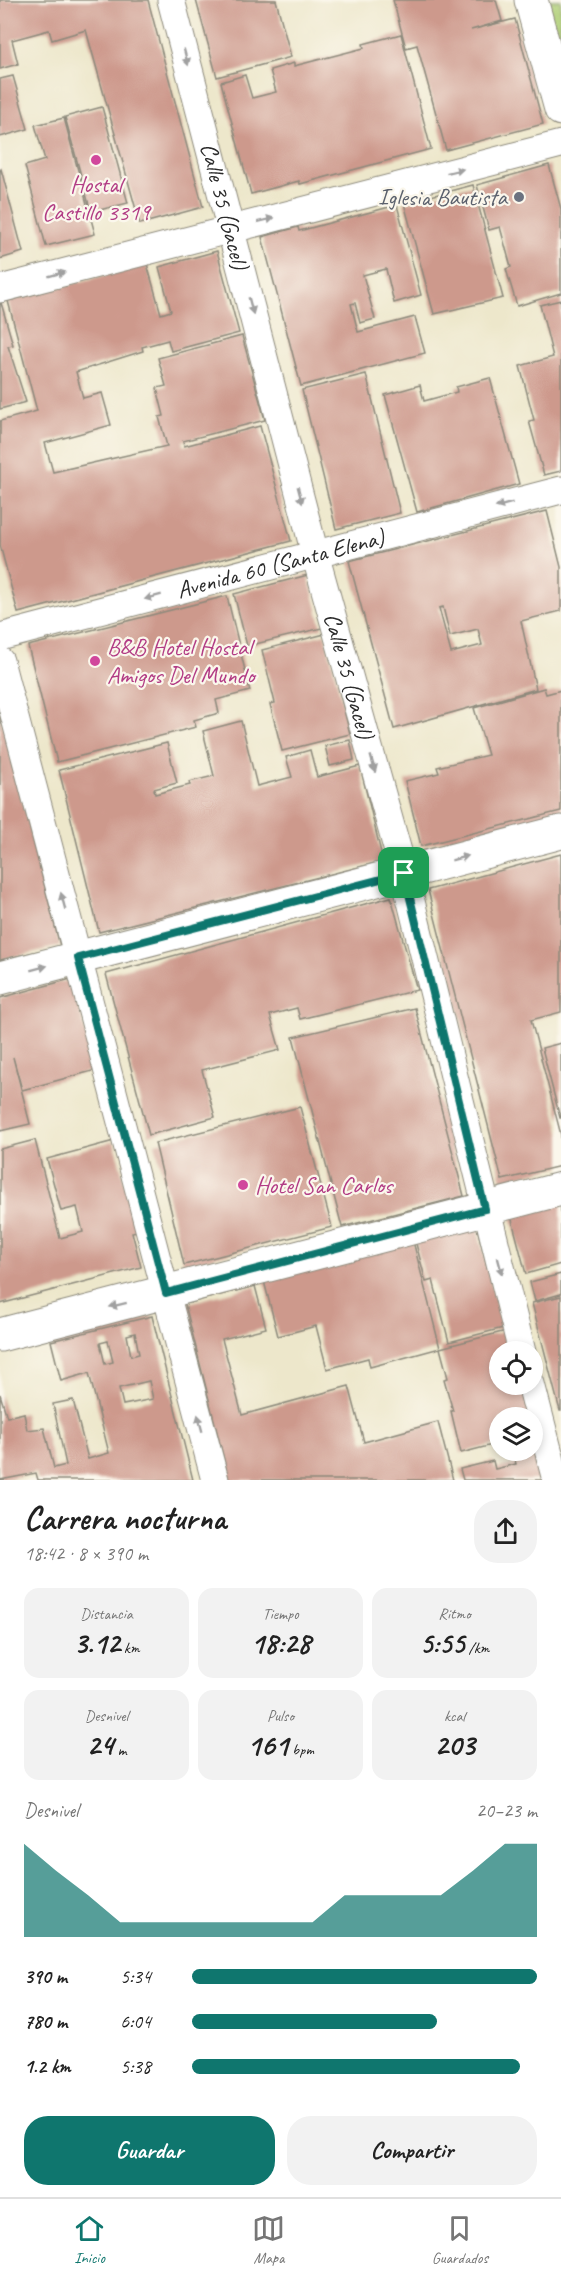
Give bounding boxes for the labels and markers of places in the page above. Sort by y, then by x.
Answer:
marker: Hostal Castillo 3319 [89,153,103,167]
place label: Hostal Castillo 3319 [42,169,152,227]
place label: Iglesia Bautista [378,182,509,212]
marker: Iglesia Bautista [512,190,526,204]
place label: B&B Hotel Hostal Amigos Del Mundo [107,632,257,690]
marker: B&B Hotel Hostal Amigos Del Mundo [88,654,102,668]
pin [378,847,429,898]
place label: Hotel San Carlos [255,1170,394,1200]
marker: Hotel San Carlos [236,1178,250,1192]

